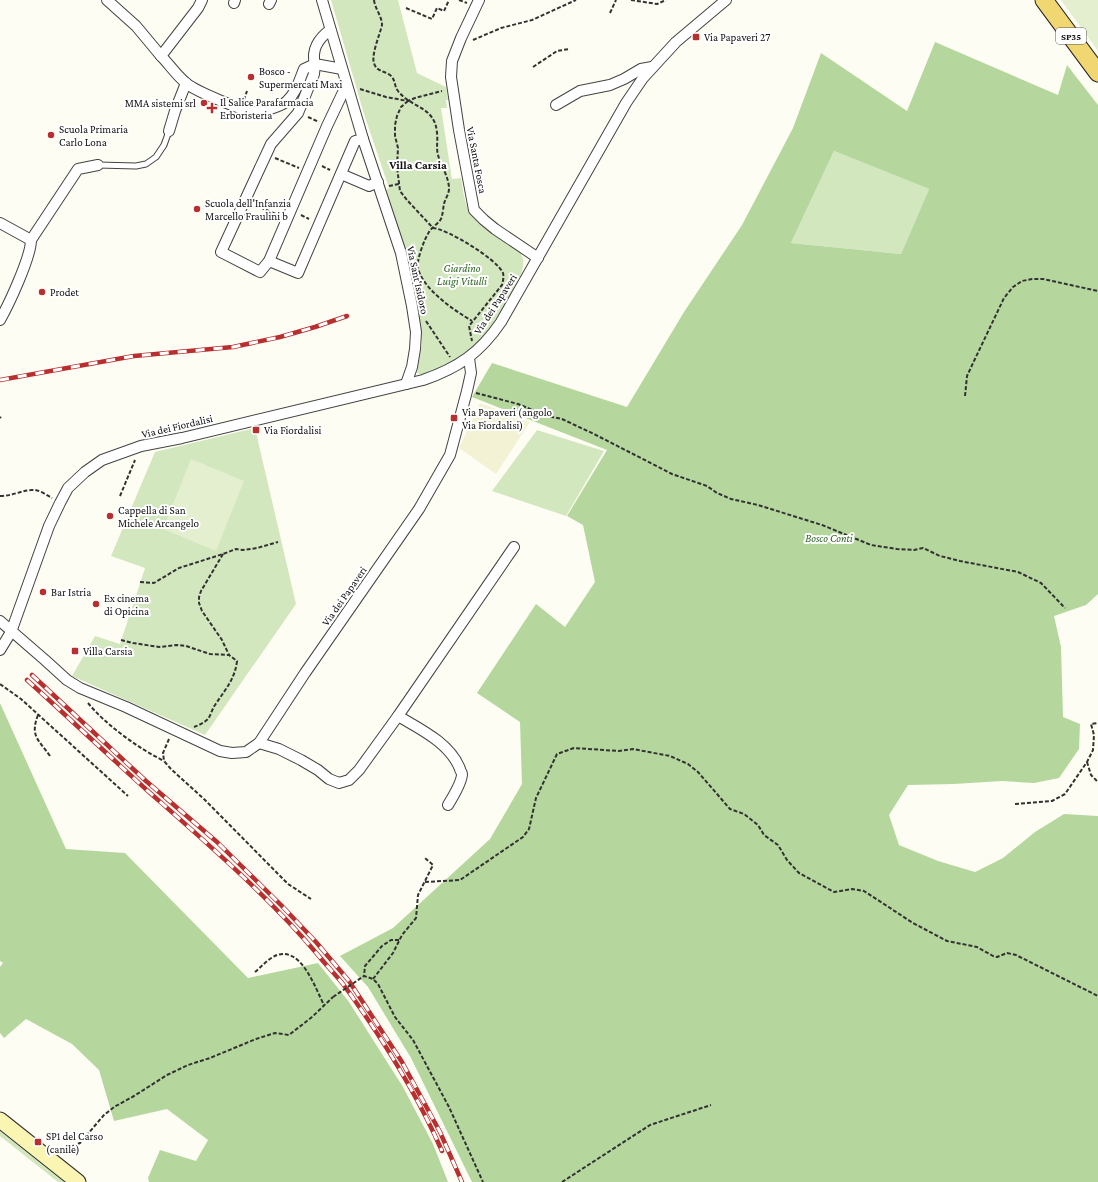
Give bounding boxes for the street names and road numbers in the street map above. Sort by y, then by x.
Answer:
road number: SP35 [1056,28,1086,44]
street label: Via Santa Fosca [465,126,489,194]
street label: Via Sant'Isidoro [405,245,431,316]
street label: Via dei Papaveri [471,271,520,337]
street label: Via dei Fiordalisi [140,412,214,440]
street label: Via dei Papaveri [319,564,370,629]

